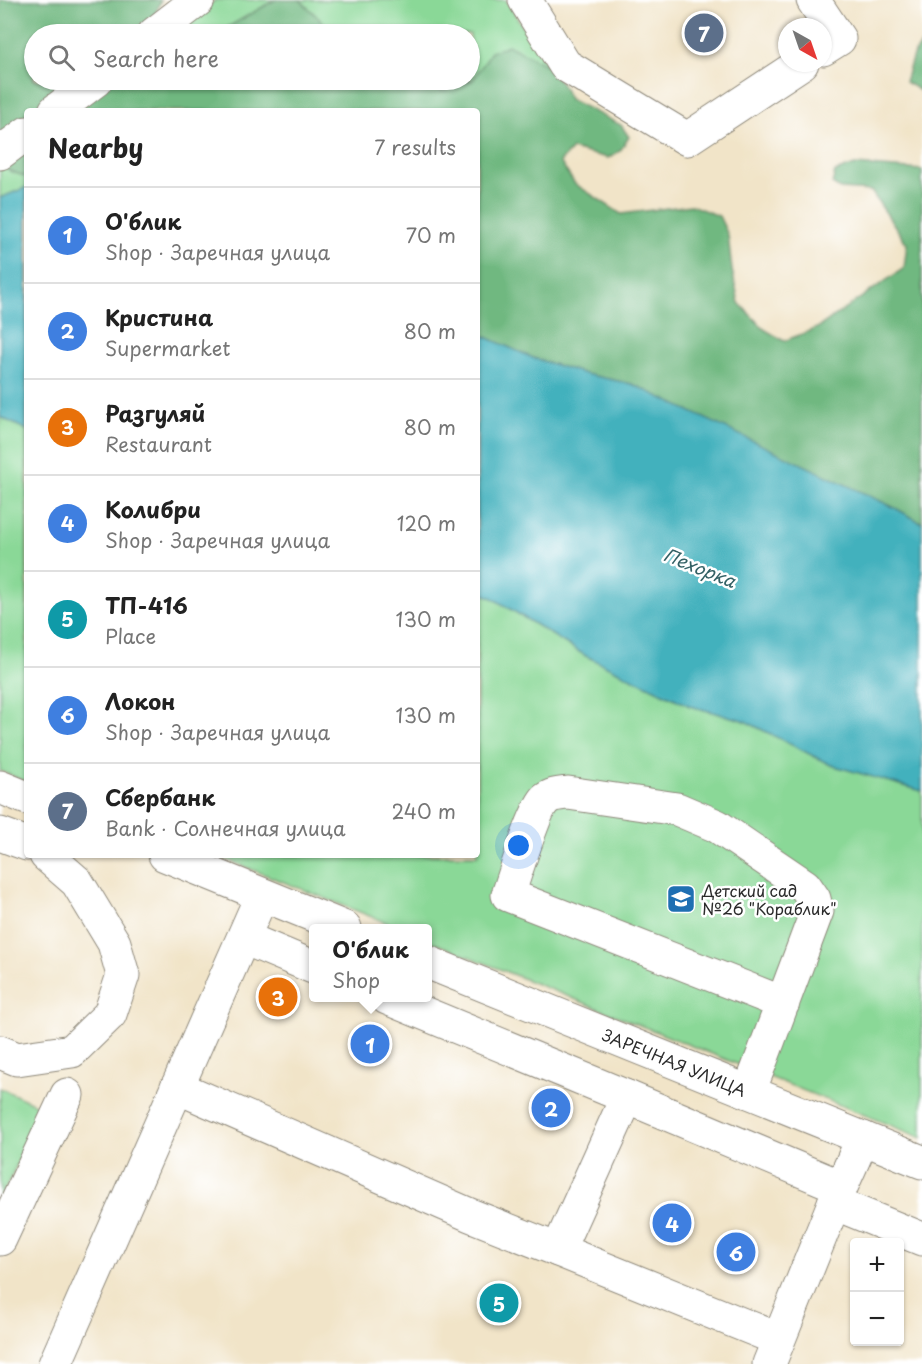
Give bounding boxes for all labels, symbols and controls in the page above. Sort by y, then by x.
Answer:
pin: 7 [684,10,724,56]
north arrow [778,18,832,72]
search box [24,24,480,90]
icon: search [45,41,78,74]
text: Search here [93,41,219,74]
text: Nearby [48,128,143,167]
text: 7 results [374,132,456,162]
text: О'блик [105,204,181,237]
text: 1 [63,220,72,250]
text: 70 m [406,220,456,250]
text: Shop · Заречная улица [105,237,330,267]
text: Кристина [105,300,213,333]
text: 2 [60,316,75,346]
text: 80 m [404,316,456,346]
text: Supermarket [105,333,231,363]
text: Разгуляй [105,396,205,429]
text: 3 [61,412,74,442]
text: 80 m [404,412,456,442]
text: Restaurant [105,429,212,459]
text: Колибри [105,492,201,525]
text: 4 [61,508,74,538]
text: 120 m [397,508,456,538]
text: Shop · Заречная улица [105,525,330,555]
water label: Пехорка [660,540,741,594]
text: ТП-416 [105,588,188,621]
text: 5 [61,604,74,634]
text: 130 m [396,604,456,634]
text: Place [105,621,156,651]
text: Локон [105,684,175,717]
text: 6 [60,700,75,730]
text: 130 m [396,700,456,730]
text: Shop · Заречная улица [105,717,330,747]
text: Сбербанк [105,780,215,813]
text: 7 [62,796,73,826]
text: 240 m [391,796,456,826]
text: Bank · Солнечная улица [105,813,345,843]
your location [504,831,533,860]
place label: Детский сад №26 "Кораблик" [701,878,837,920]
school or university icon: Детский сад №26 "Кораблик" [665,883,697,915]
popup [309,924,432,1002]
text: О'блик [332,932,409,965]
text: Shop [332,965,380,995]
pin: 3 [258,974,298,1020]
pin: 1 [350,1022,389,1066]
street label: ЗАРЕЧНАЯ УЛИЦА [599,1022,750,1102]
pin: 2 [532,1086,570,1130]
pin: 4 [652,1200,692,1246]
pin: 6 [716,1230,756,1274]
map controls [850,1238,904,1346]
button: + [850,1238,904,1292]
pin: 5 [480,1280,518,1326]
button: − [850,1292,904,1346]

